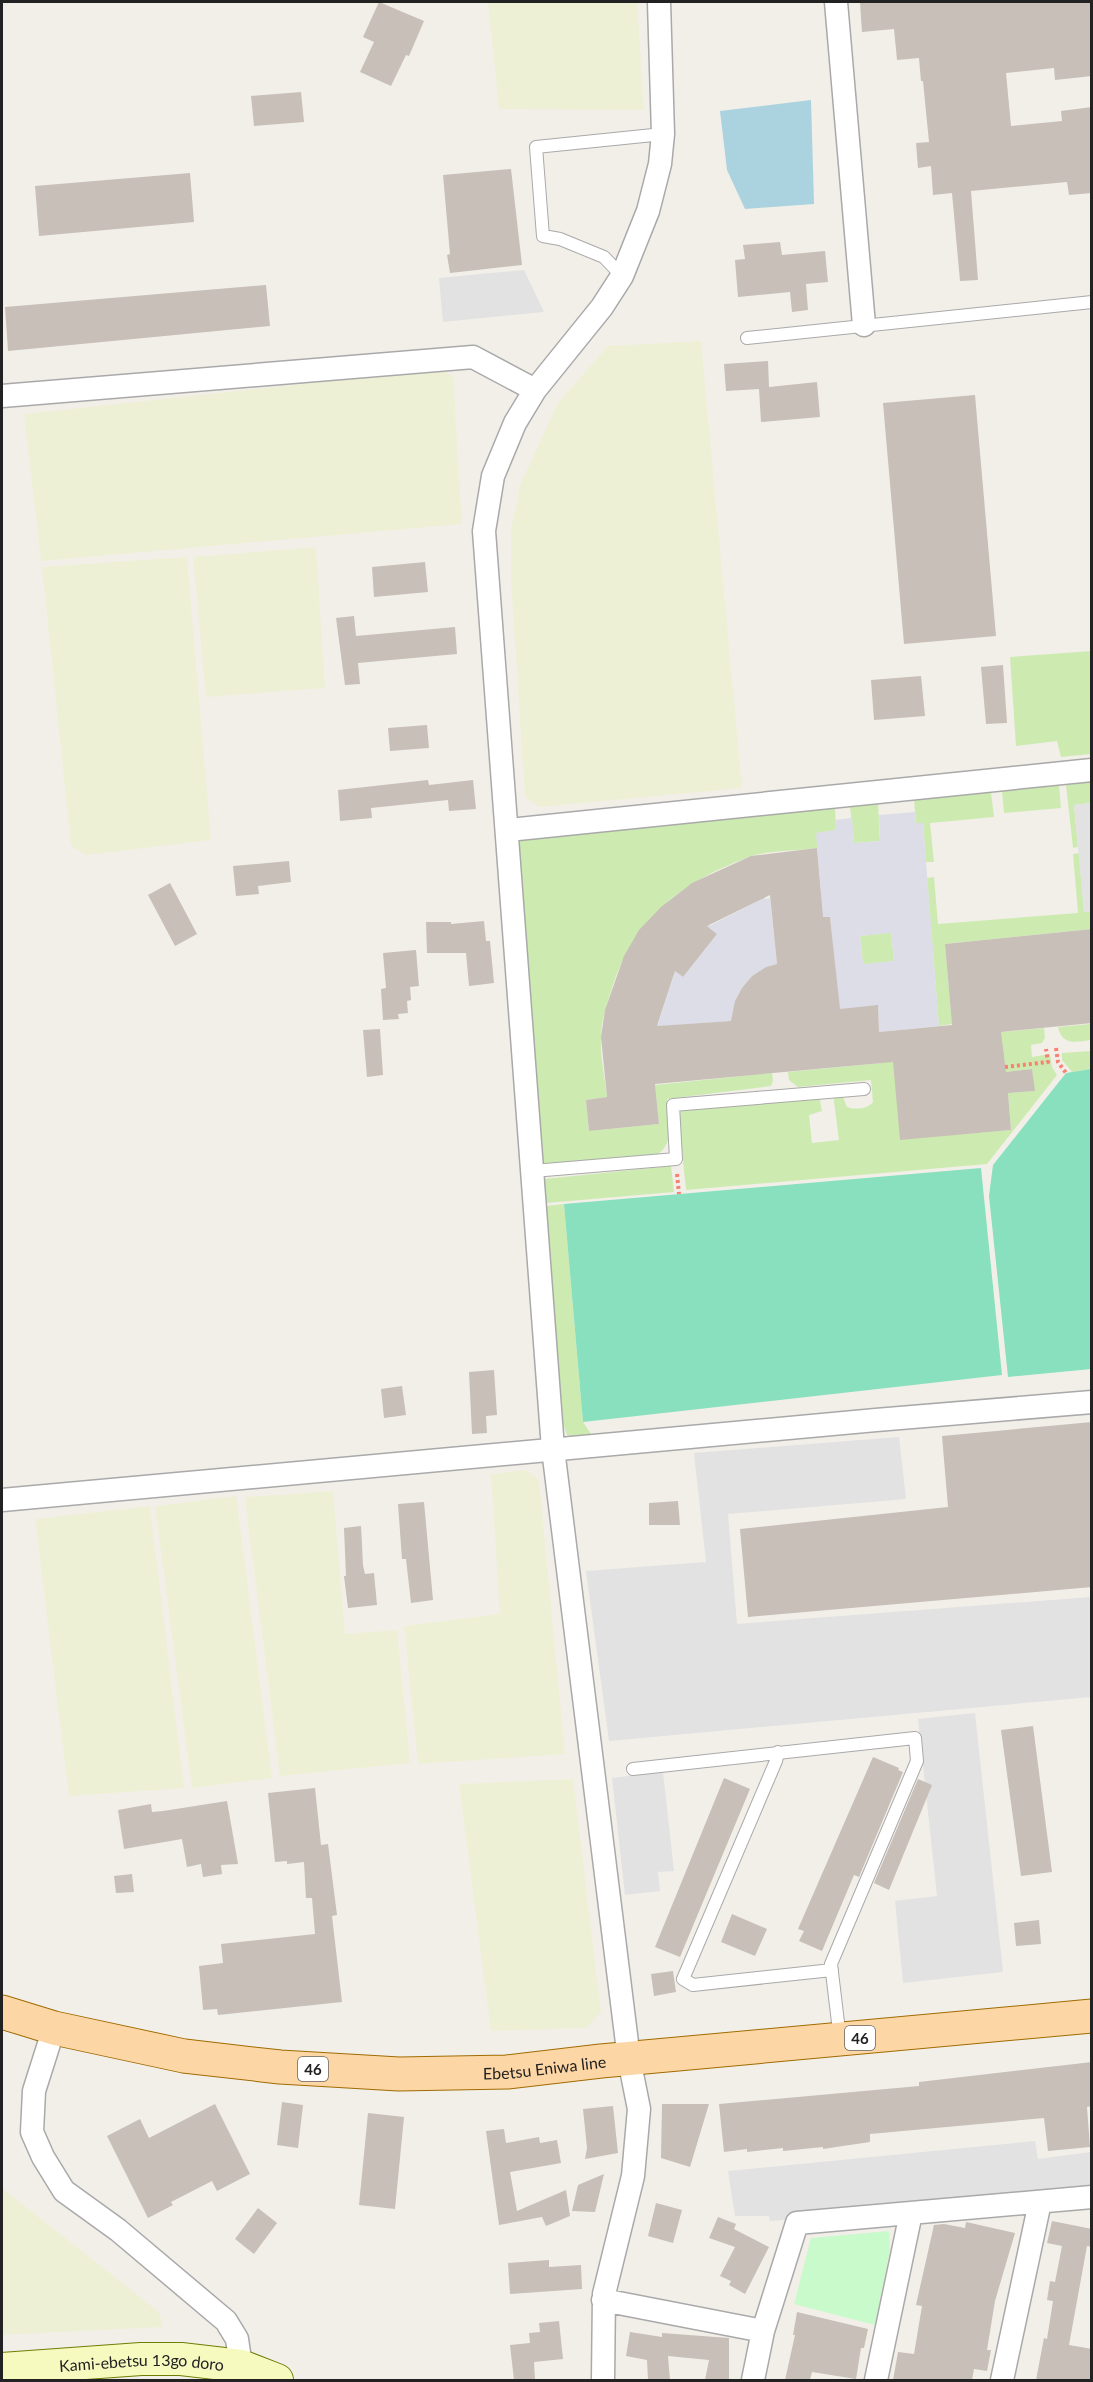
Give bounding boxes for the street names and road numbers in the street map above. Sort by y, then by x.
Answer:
road number: 46 [845,2026,875,2050]
street label: Ebetsu Eniwa line [483,2051,607,2082]
road number: 46 [298,2057,328,2081]
street label: Kami-ebetsu 13go doro [58,2349,225,2374]

